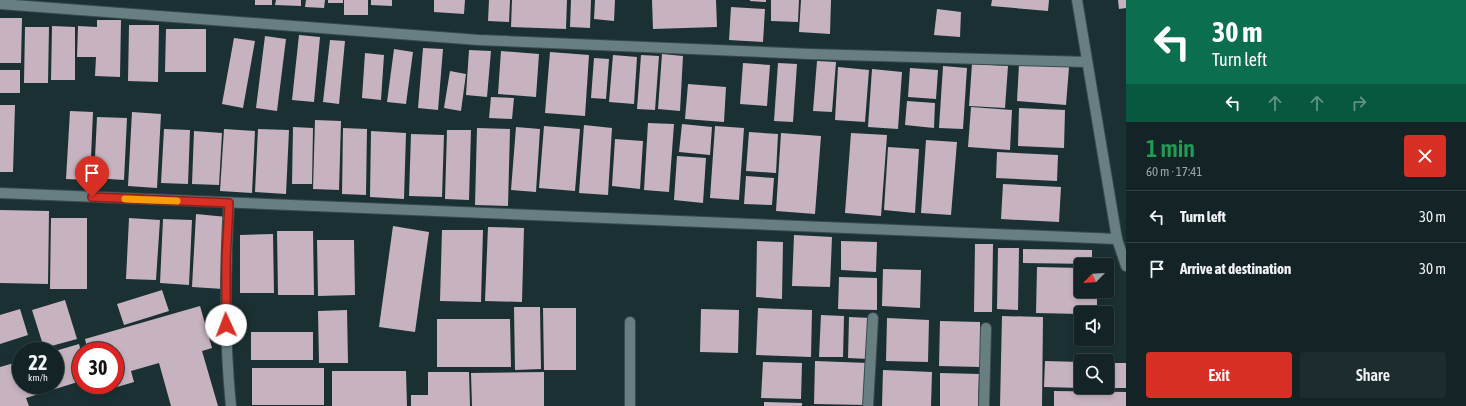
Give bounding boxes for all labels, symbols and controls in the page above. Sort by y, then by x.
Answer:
icon: left [1146,16,1198,68]
text: 30 m [1212,16,1262,48]
text: Turn left [1212,49,1267,70]
icon: left [1222,92,1244,114]
icon: ahead [1264,92,1286,114]
icon: ahead [1306,92,1328,114]
icon: right [1348,92,1370,114]
text: 1 min [1146,135,1195,162]
button: close [1404,135,1446,177]
pin [75,156,109,197]
icon: arrive [81,162,103,184]
text: 60 m · 17:41 [1146,164,1202,179]
icon: left [1146,206,1168,228]
text: Turn left [1180,208,1226,225]
text: 30 m [1419,208,1446,225]
north arrow [1074,258,1114,298]
map controls [1074,258,1114,394]
icon: arrive [1146,258,1168,280]
text: Arrive at destination [1180,260,1291,277]
text: 30 m [1419,260,1446,277]
position arrow [205,304,247,346]
button: sound [1074,306,1114,346]
speed limit sign: 30 [72,342,124,394]
text: 22 [29,351,47,374]
button: Exit [1146,352,1292,398]
button: Share [1300,352,1446,398]
button: search [1074,354,1114,394]
text: km/h [28,372,48,383]

